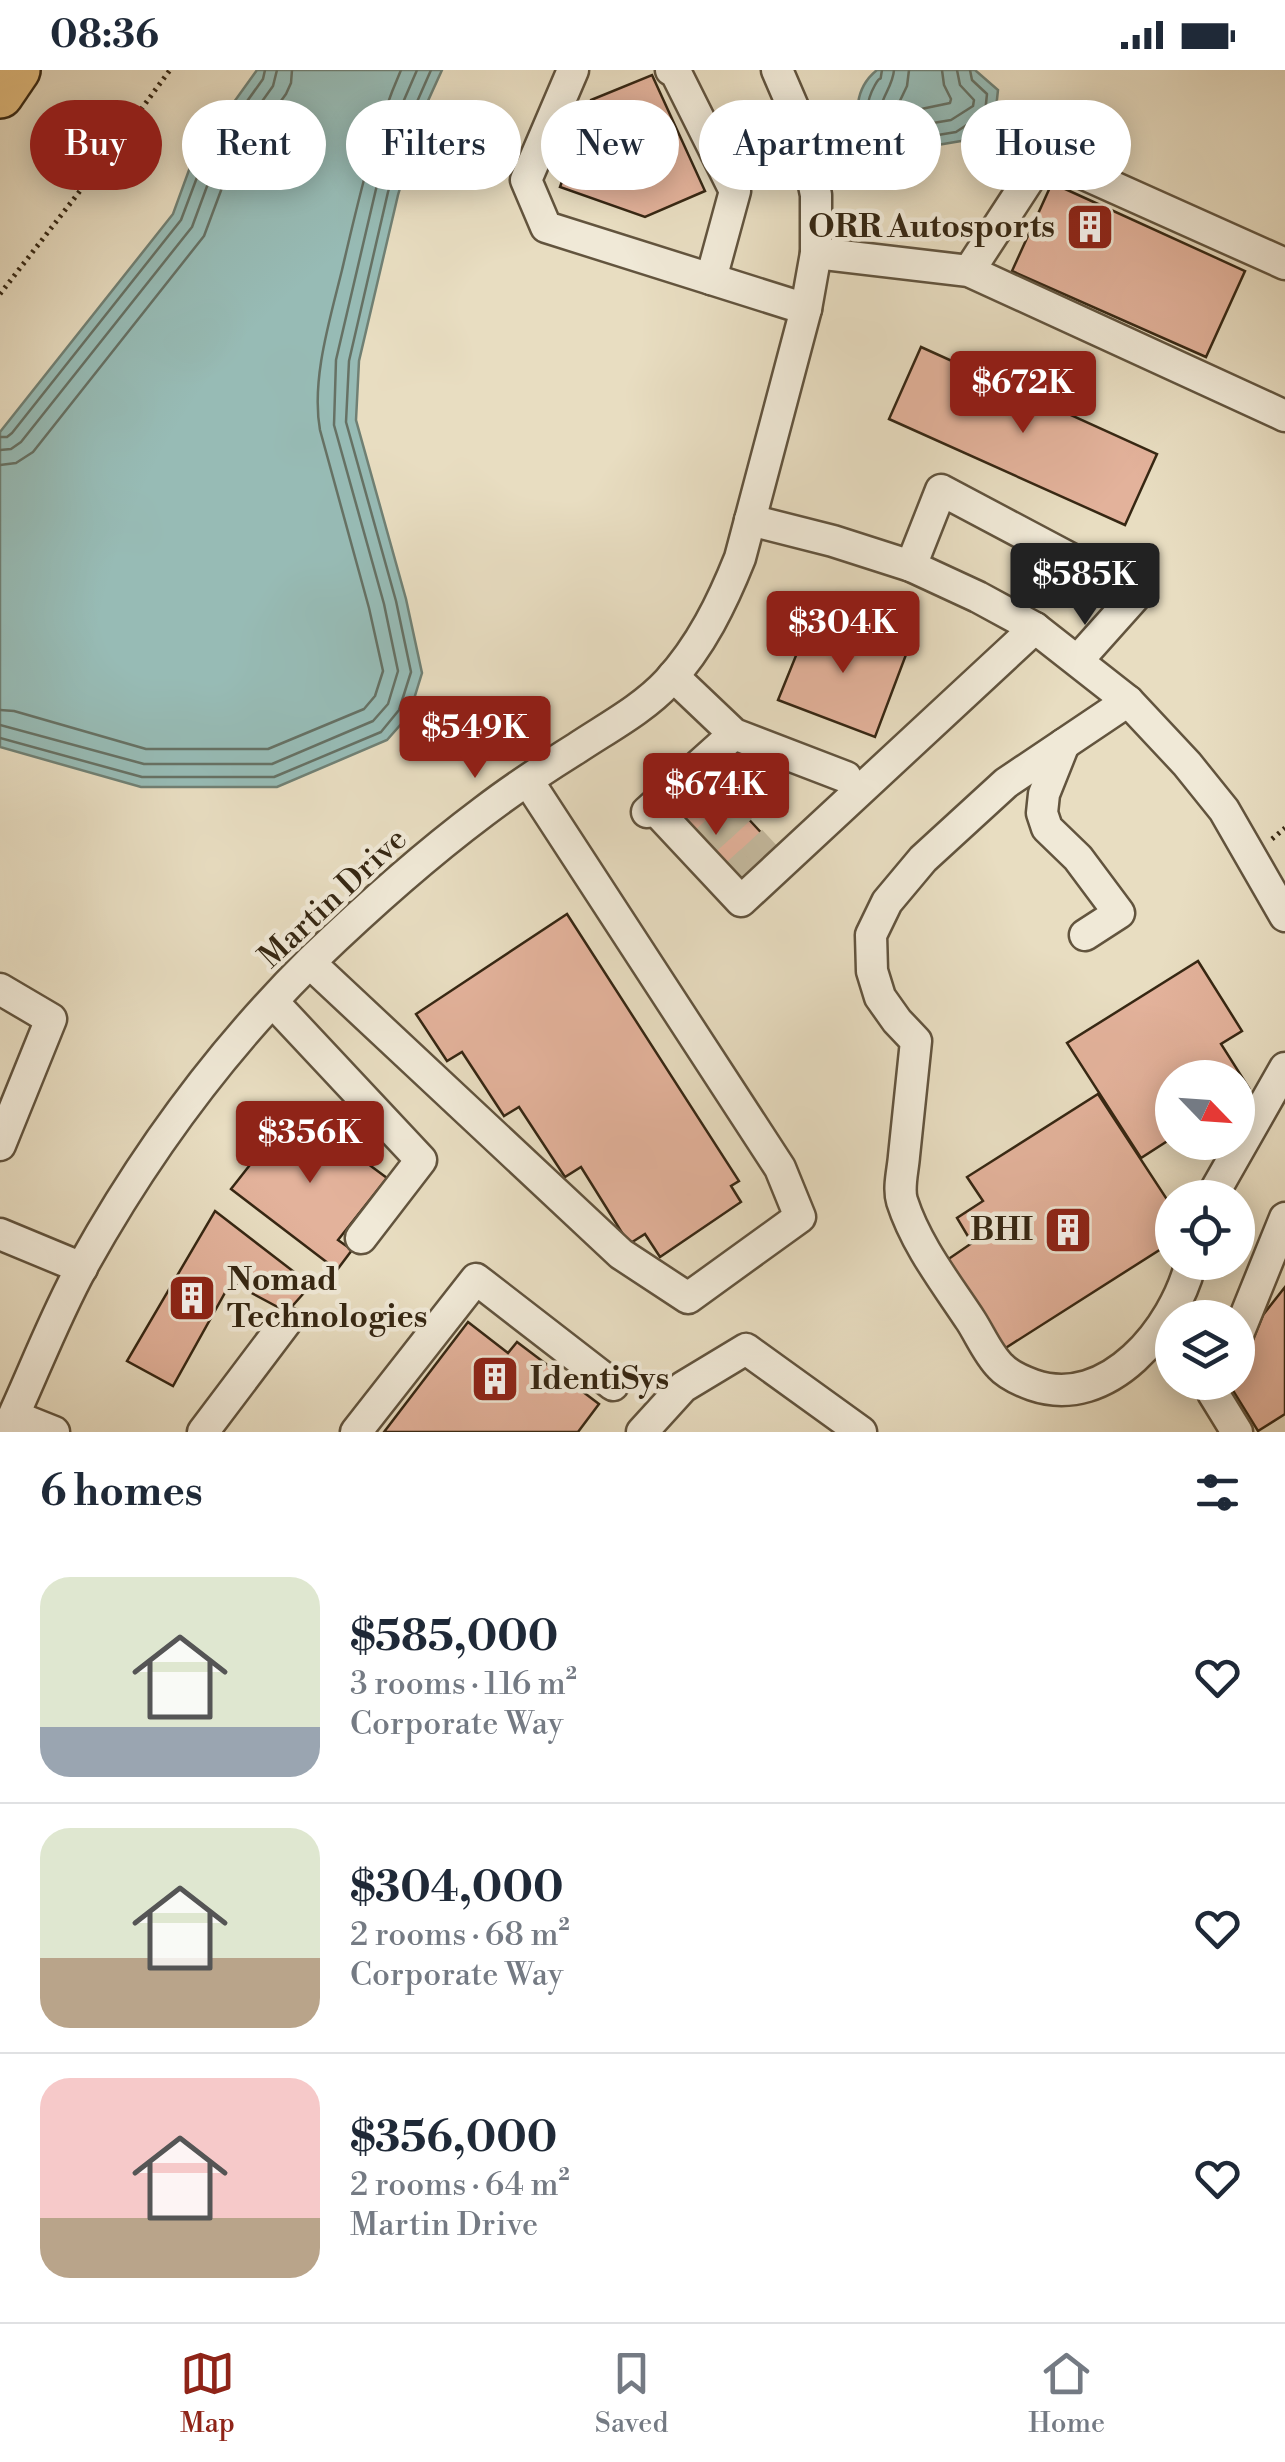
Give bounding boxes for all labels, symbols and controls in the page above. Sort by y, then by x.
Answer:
text: 08:36 [50,12,159,59]
chip: Buy [30,100,162,190]
chip: Rent [182,100,326,190]
chip: Filters [346,100,521,190]
chip: New [541,100,679,190]
chip: Apartment [699,100,941,190]
chip: House [961,100,1131,190]
building icon: ORR Autosports [1064,201,1116,253]
place label: ORR Autosports [808,207,1055,247]
pin: $672K [953,351,1093,436]
text: $672K [972,363,1074,403]
pin: $585K [1015,543,1155,628]
text: $585K [1032,555,1138,595]
pin: $304K [773,591,913,676]
text: $304K [789,603,897,643]
pin: $549K [405,696,545,781]
text: $549K [422,708,528,748]
pin: $674K [646,753,786,838]
text: $674K [665,765,767,805]
street label: Martin Drive [251,819,415,977]
north arrow [1155,1060,1255,1160]
map controls [1155,1060,1255,1400]
pin: $356K [240,1101,380,1186]
text: $356K [258,1113,362,1153]
button: locate [1155,1180,1255,1280]
building icon: BHI [1042,1204,1094,1256]
place label: BHI [970,1210,1033,1250]
place label: Nomad Technologies [227,1260,427,1337]
building icon: Nomad Technologies [166,1272,218,1324]
button: layers [1155,1300,1255,1400]
building icon: IdentiSys [469,1353,521,1405]
place label: IdentiSys [530,1359,669,1399]
icon: filters [1190,1465,1245,1520]
text: 6 homes [40,1466,203,1519]
text: $585,000 [350,1611,558,1664]
icon: home [120,1617,240,1737]
icon: heart [1190,1650,1245,1705]
text: 3 rooms · 116 m² [350,1664,577,1704]
text: Corporate Way [350,1704,563,1744]
text: $304,000 [350,1862,563,1915]
icon: home [120,1868,240,1988]
icon: heart [1190,1901,1245,1956]
text: 2 rooms · 68 m² [350,1915,570,1955]
text: Corporate Way [350,1955,563,1995]
text: $356,000 [350,2112,557,2165]
icon: home [120,2118,240,2238]
icon: heart [1190,2151,1245,2206]
text: 2 rooms · 64 m² [350,2165,570,2205]
text: Martin Drive [350,2205,538,2245]
tab: Map [180,2346,235,2441]
tab: Saved [595,2346,668,2441]
tab: Home [1028,2346,1105,2441]

